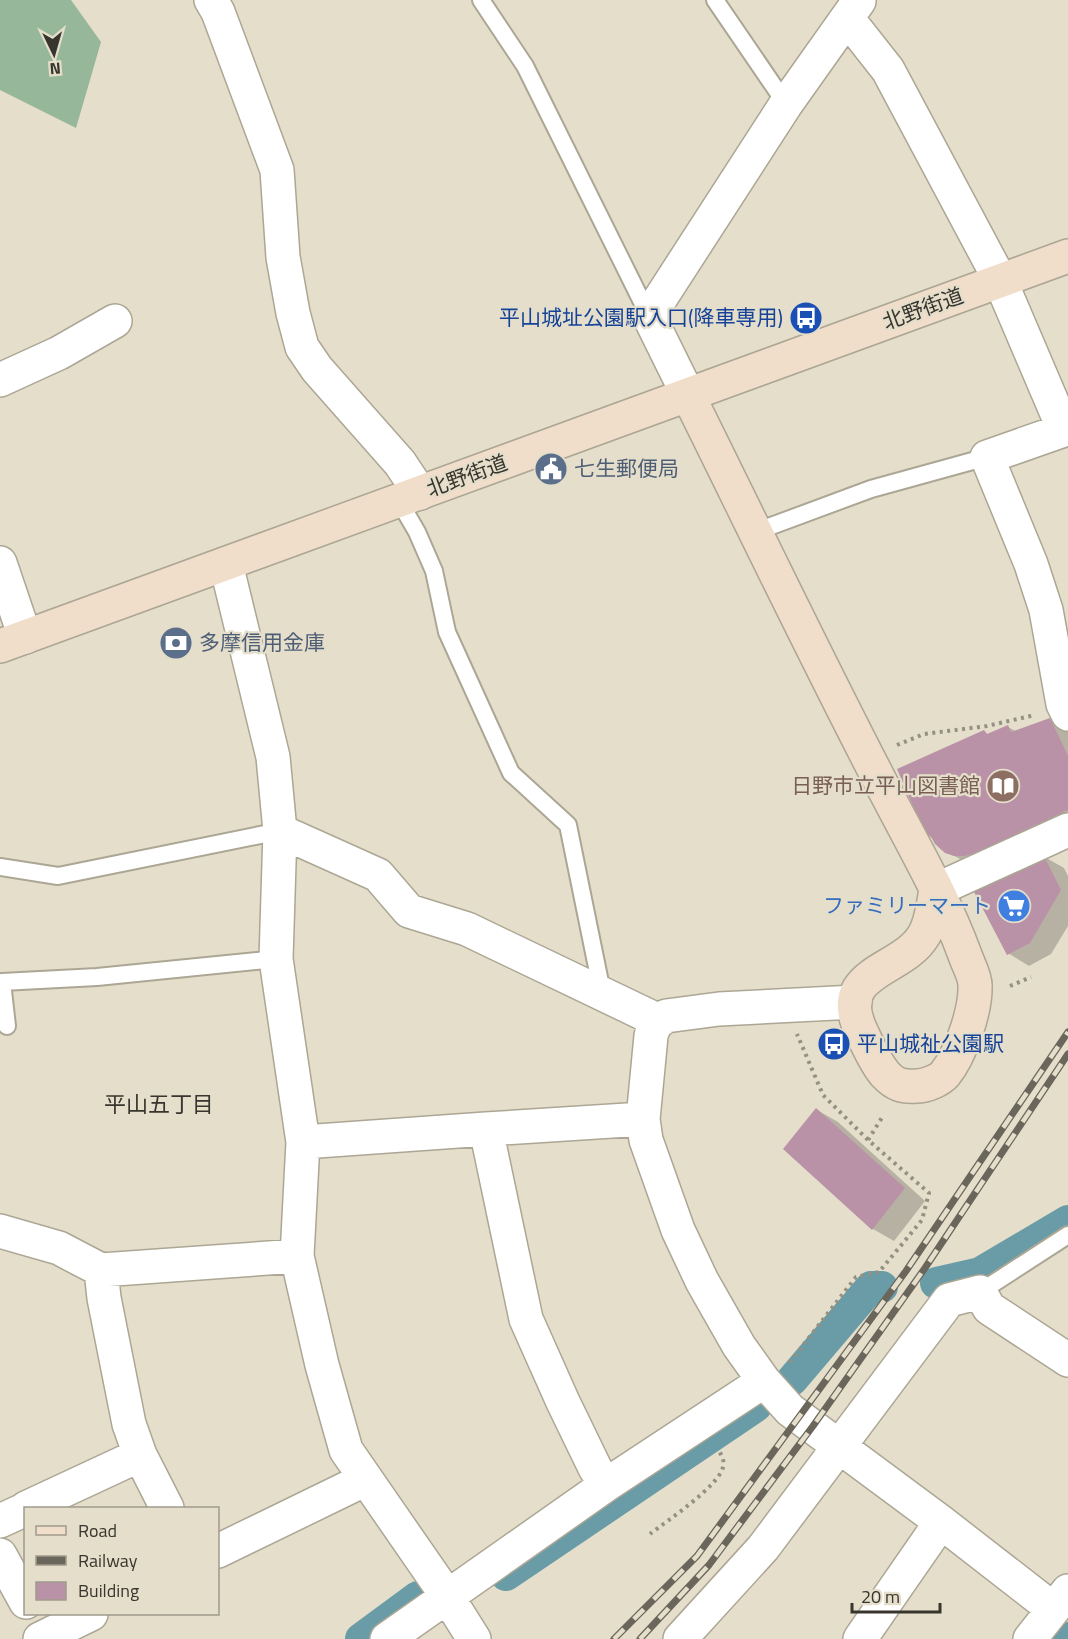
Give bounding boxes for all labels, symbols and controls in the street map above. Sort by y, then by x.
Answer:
north arrow [24,24,84,84]
text: N [49,57,62,81]
street label: 北野街道 [878,279,968,337]
bus stop icon: 平山城址公園駅入口(降車専用) [788,300,824,336]
place label: 平山城址公園駅入口(降車専用) [499,301,783,333]
street label: 北野街道 [422,446,512,504]
public building icon: 七生郵便局 [533,451,569,487]
place label: 七生郵便局 [574,452,679,484]
bank icon: 多摩信用金庫 [158,625,194,661]
place label: 多摩信用金庫 [199,626,325,658]
library icon: 日野市立平山図書館 [985,768,1021,804]
place label: 日野市立平山図書館 [791,769,980,801]
supermarket icon: ファミリーマート [996,888,1032,924]
place label: ファミリーマート [823,889,991,921]
bus stop icon: 平山城祉公園駅 [816,1026,852,1062]
place label: 平山城祉公園駅 [857,1027,1004,1059]
district label: 平山五丁目 [104,1087,214,1121]
legend [24,1507,219,1615]
text: Road [78,1517,117,1544]
text: Railway [78,1547,138,1574]
scale bar [852,1576,940,1614]
text: Building [78,1577,139,1604]
text: 20 m [861,1583,900,1610]

